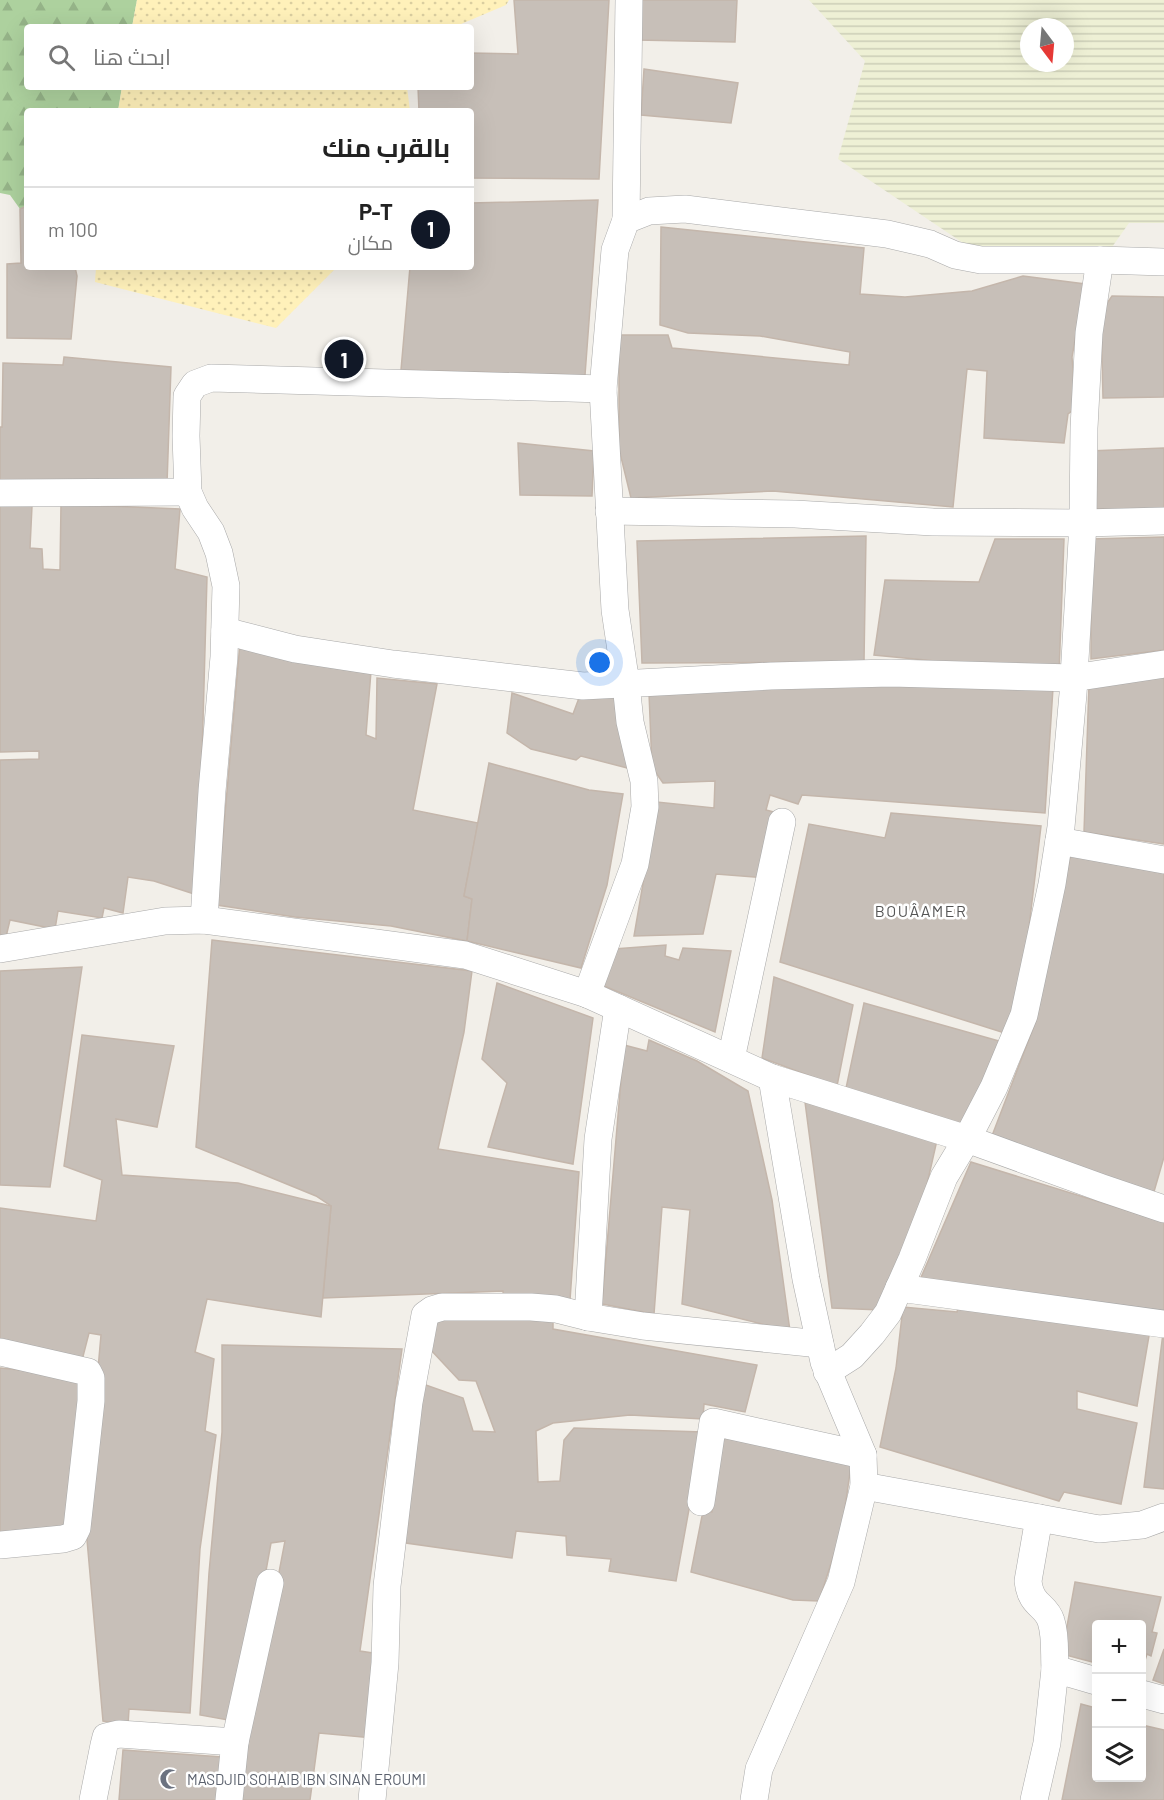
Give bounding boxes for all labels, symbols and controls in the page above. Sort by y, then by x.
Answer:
north arrow [1020,18,1074,72]
search box [24,24,474,90]
icon: search [45,41,78,74]
text: ابحث هنا [93,43,171,69]
text: بالقرب منك [322,131,450,162]
text: P-T [359,198,393,224]
text: 100 m [48,217,98,241]
text: 1 [427,217,434,241]
text: مكان [348,230,393,254]
pin: 1 [324,336,364,382]
your location [585,648,614,677]
district label: BOUÂAMER [875,901,967,920]
map controls [1092,1620,1146,1782]
button: + [1092,1620,1146,1674]
button: − [1092,1674,1146,1728]
button: layers [1092,1728,1146,1782]
mosque icon: MASDJID SOHAIB IBN SINAN EROUMI [158,1767,182,1791]
place label: MASDJID SOHAIB IBN SINAN EROUMI [187,1770,426,1788]

